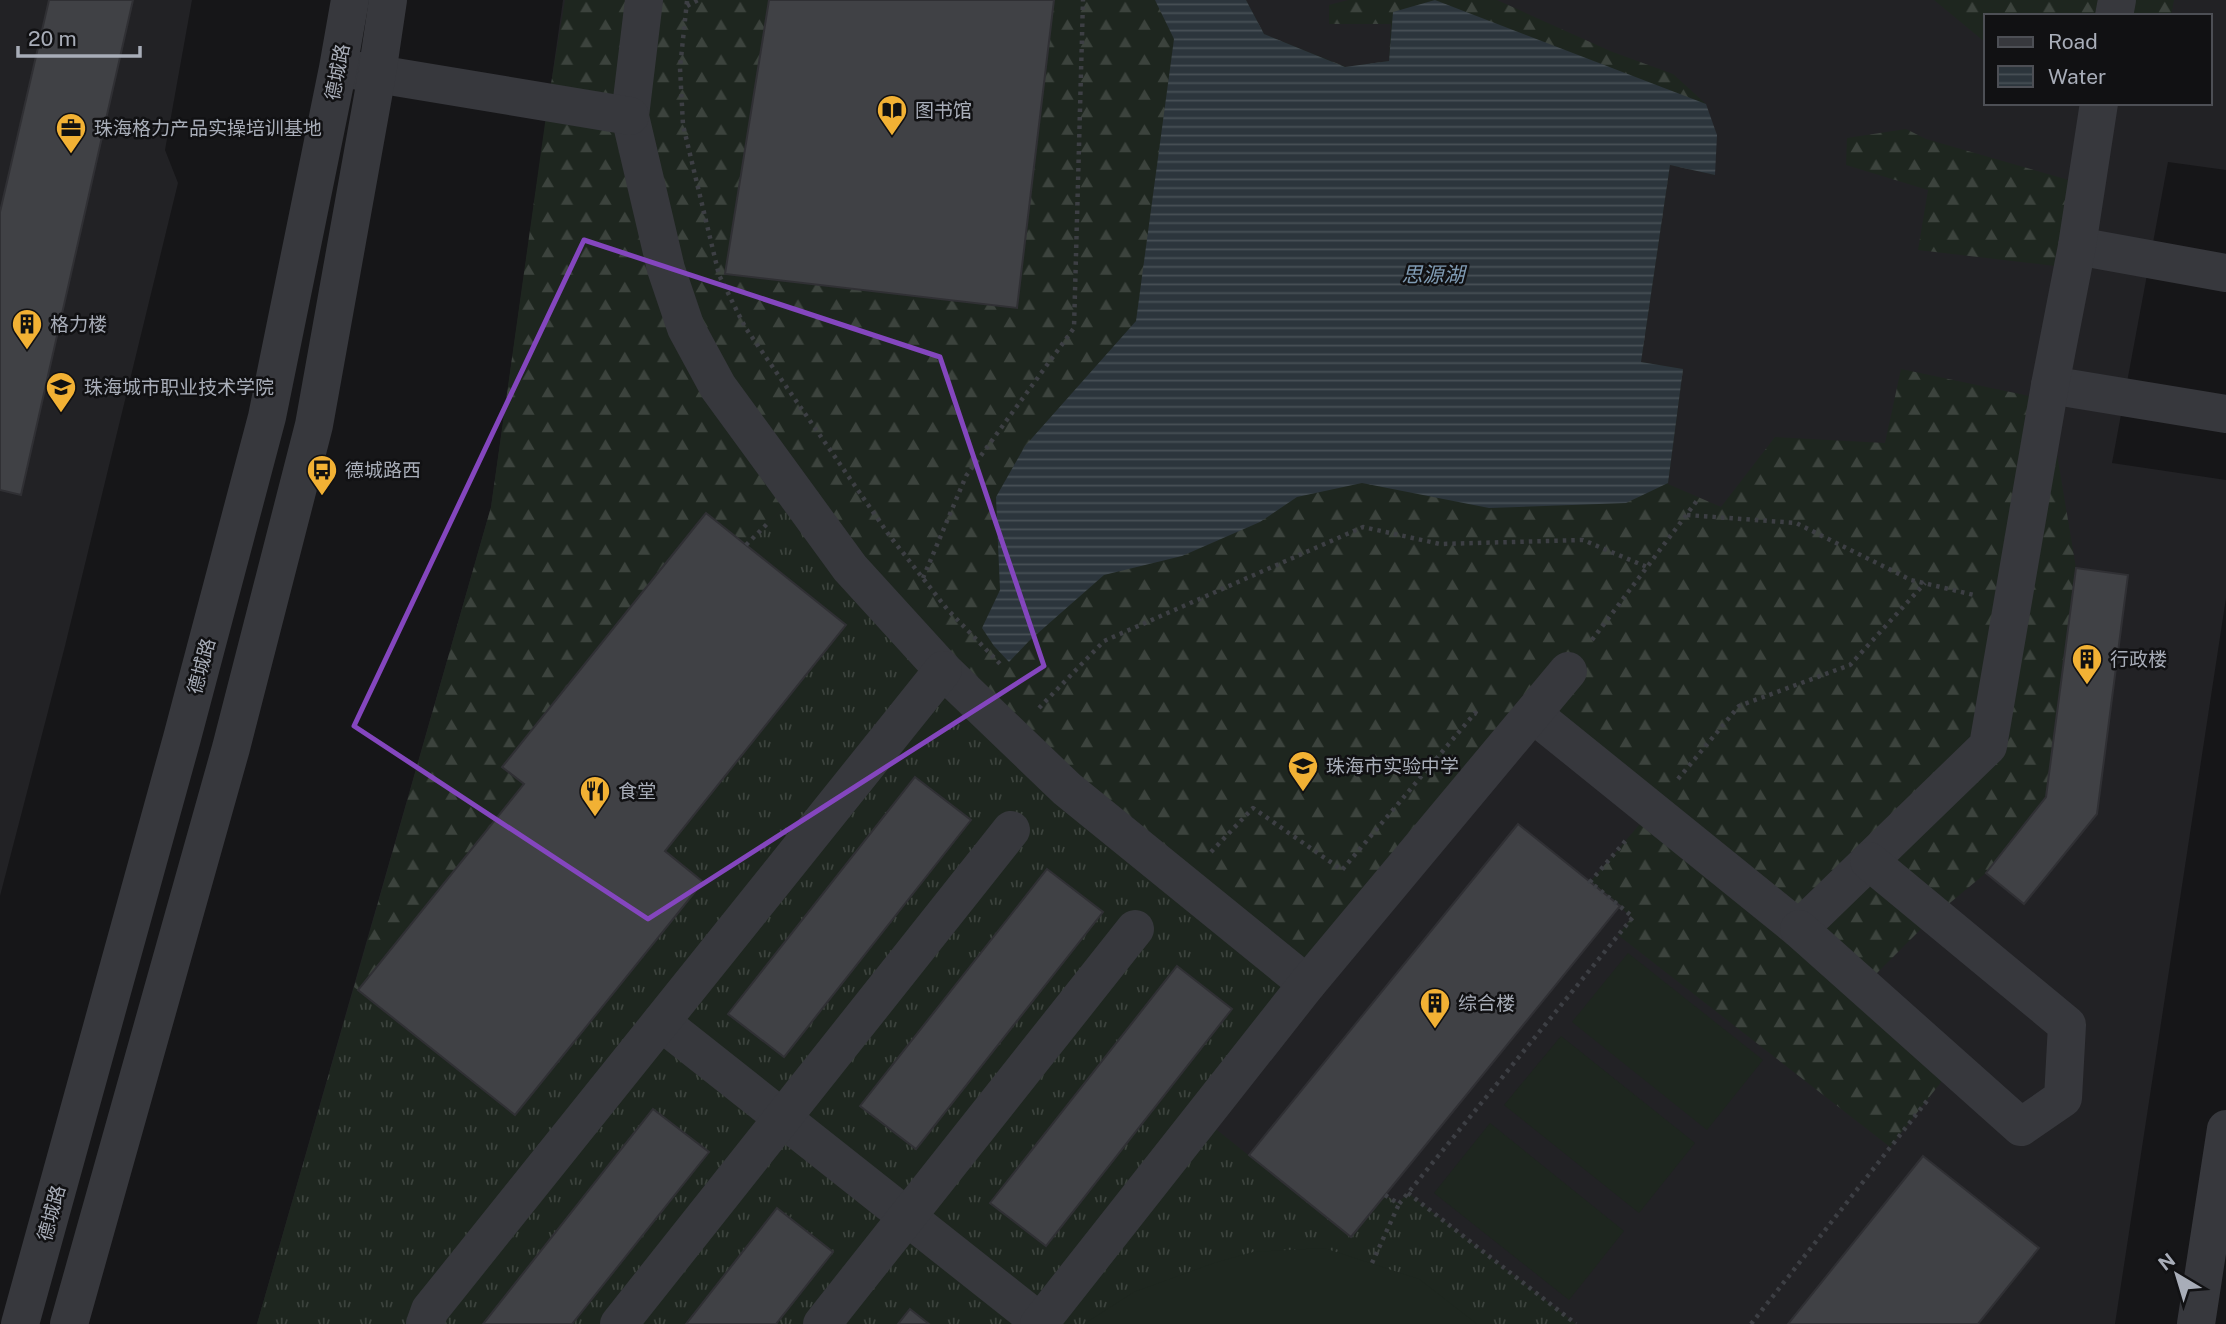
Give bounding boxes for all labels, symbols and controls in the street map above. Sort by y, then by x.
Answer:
scale bar [18,14,140,58]
legend [1984,14,2212,105]
text: 20 m [28,26,77,51]
text: Road [2048,29,2098,54]
street label: 德城路 [321,42,353,102]
text: Water [2048,64,2106,89]
library icon: 图书馆 [875,93,909,137]
place label: 图书馆 [915,99,972,121]
office icon: 珠海格力产品实操培训基地 [54,111,88,155]
place label: 珠海格力产品实操培训基地 [94,117,322,139]
water label: 思源湖 [1402,262,1467,287]
building icon: 格力楼 [10,307,44,351]
place label: 格力楼 [50,313,107,335]
school or university icon: 珠海城市职业技术学院 [44,370,78,414]
place label: 珠海城市职业技术学院 [84,376,274,398]
bus stop icon: 德城路西 [305,453,339,497]
place label: 德城路西 [345,459,421,481]
street label: 德城路 [183,636,219,696]
building icon: 行政楼 [2070,642,2104,686]
place label: 行政楼 [2110,648,2167,670]
school or university icon: 珠海市实验中学 [1286,749,1320,793]
place label: 珠海市实验中学 [1326,755,1459,777]
restaurant icon: 食堂 [578,774,612,818]
place label: 食堂 [618,780,656,802]
building icon: 综合楼 [1418,986,1452,1030]
place label: 综合楼 [1458,992,1515,1014]
street label: 德城路 [33,1183,69,1243]
north arrow [2142,1240,2212,1310]
text: N [2154,1248,2179,1275]

